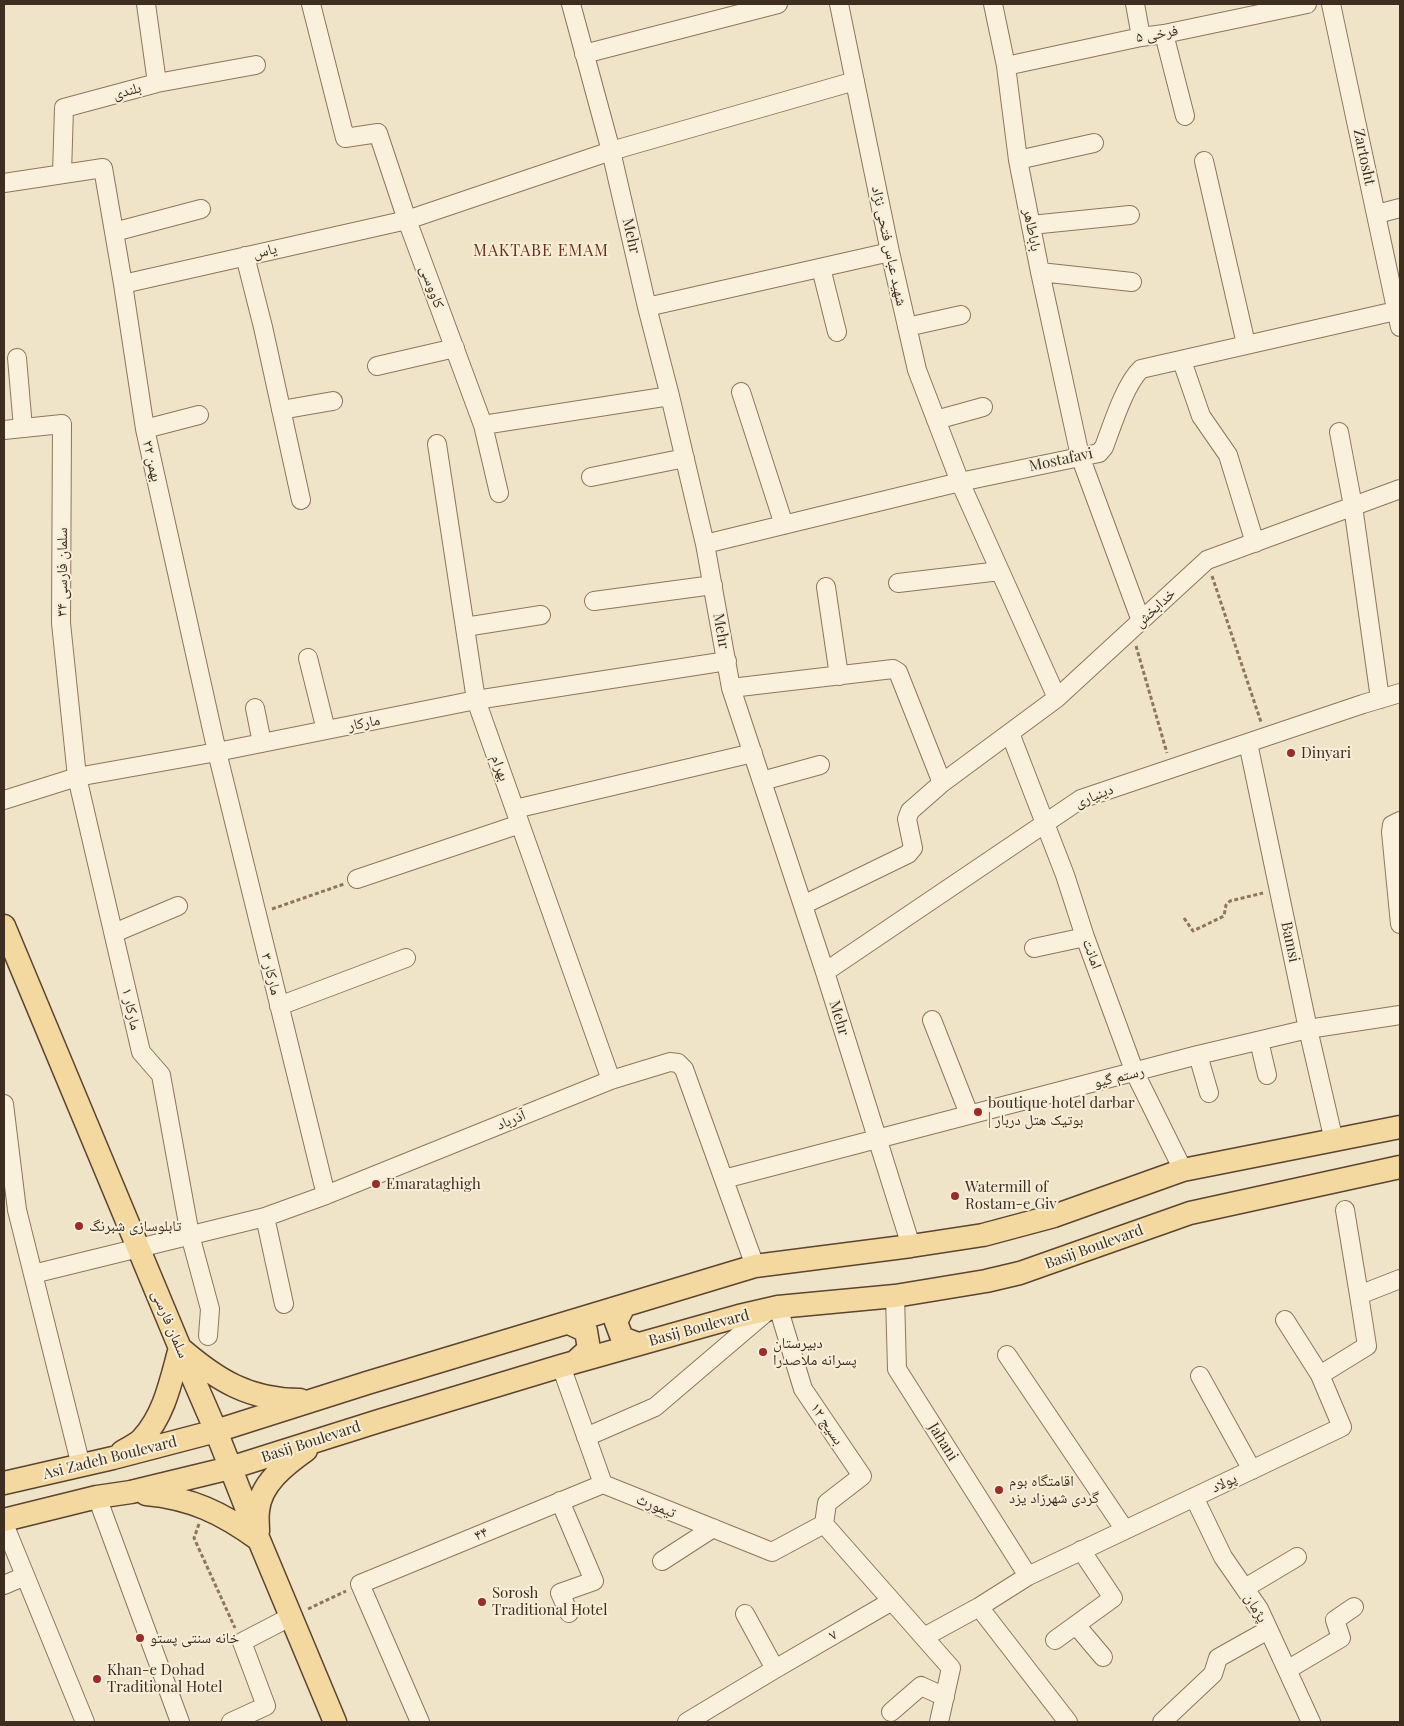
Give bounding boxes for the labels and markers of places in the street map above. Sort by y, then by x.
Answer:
place label: Dinyari [1301,744,1351,762]
marker: Dinyari [1285,747,1297,759]
place label: boutique hotel darbar | بوتیک هتل دربار [988,1094,1135,1129]
marker: boutique hotel darbar | بوتیک هتل دربار [972,1106,984,1118]
place label: Emarataghigh [386,1175,481,1193]
marker: Emarataghigh [370,1178,382,1190]
place label: Watermill of Rostam-e Giv [965,1178,1057,1213]
marker: Watermill of Rostam-e Giv [949,1190,961,1202]
place label: تابلوسازی شبرنگ [89,1217,181,1235]
marker: تابلوسازی شبرنگ [73,1220,85,1232]
place label: دبیرستان پسرانه ملاصدرا [773,1334,857,1369]
marker: دبیرستان پسرانه ملاصدرا [757,1346,769,1358]
place label: اقامتگاه بوم گردی شهرزاد یزد [1009,1472,1099,1507]
marker: اقامتگاه بوم گردی شهرزاد یزد [993,1484,1005,1496]
place label: Sorosh Traditional Hotel [492,1584,607,1619]
marker: Sorosh Traditional Hotel [476,1596,488,1608]
place label: خانه سنتی پستو [150,1629,239,1647]
marker: خانه سنتی پستو [134,1632,146,1644]
place label: Khan-e Dohad Traditional Hotel [107,1661,222,1696]
marker: Khan-e Dohad Traditional Hotel [91,1673,103,1685]

